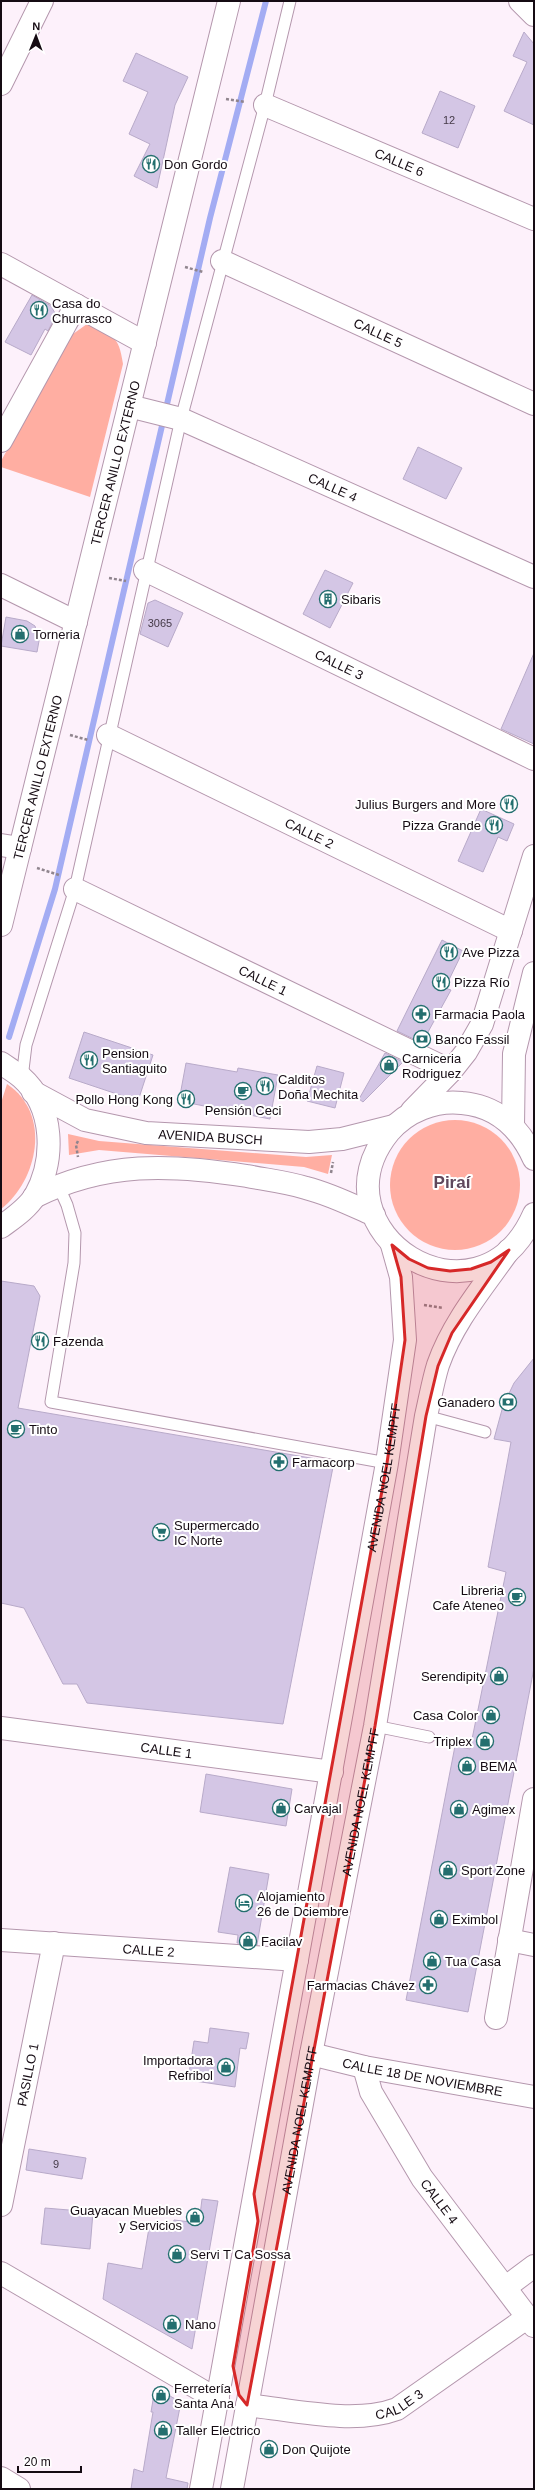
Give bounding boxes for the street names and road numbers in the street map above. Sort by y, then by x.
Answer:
street label: CALLE 6 [372,145,426,179]
street label: CALLE 5 [351,315,405,351]
street label: TERCER ANILLO EXTERNO [88,379,143,547]
street label: CALLE 4 [306,470,359,505]
street label: CALLE 3 [312,647,366,683]
street label: TERCER ANILLO EXTERNO [10,694,65,861]
street label: CALLE 2 [283,815,336,852]
street label: CALLE 1 [236,962,290,999]
street label: AVENIDA BUSCH [158,1127,263,1147]
street label: AVENIDA NOEL KEMPFF [364,1402,404,1553]
street label: AVENIDA NOEL KEMPFF [339,1727,382,1877]
street label: CALLE 1 [140,1740,193,1761]
street label: CALLE 2 [122,1941,175,1960]
street label: PASILLO 1 [14,2042,42,2108]
street label: AVENIDA NOEL KEMPFF [279,2045,320,2195]
street label: CALLE 18 DE NOVIEMBRE [341,2055,504,2099]
street label: CALLE 4 [417,2176,461,2227]
street label: CALLE 3 [374,2386,426,2422]

